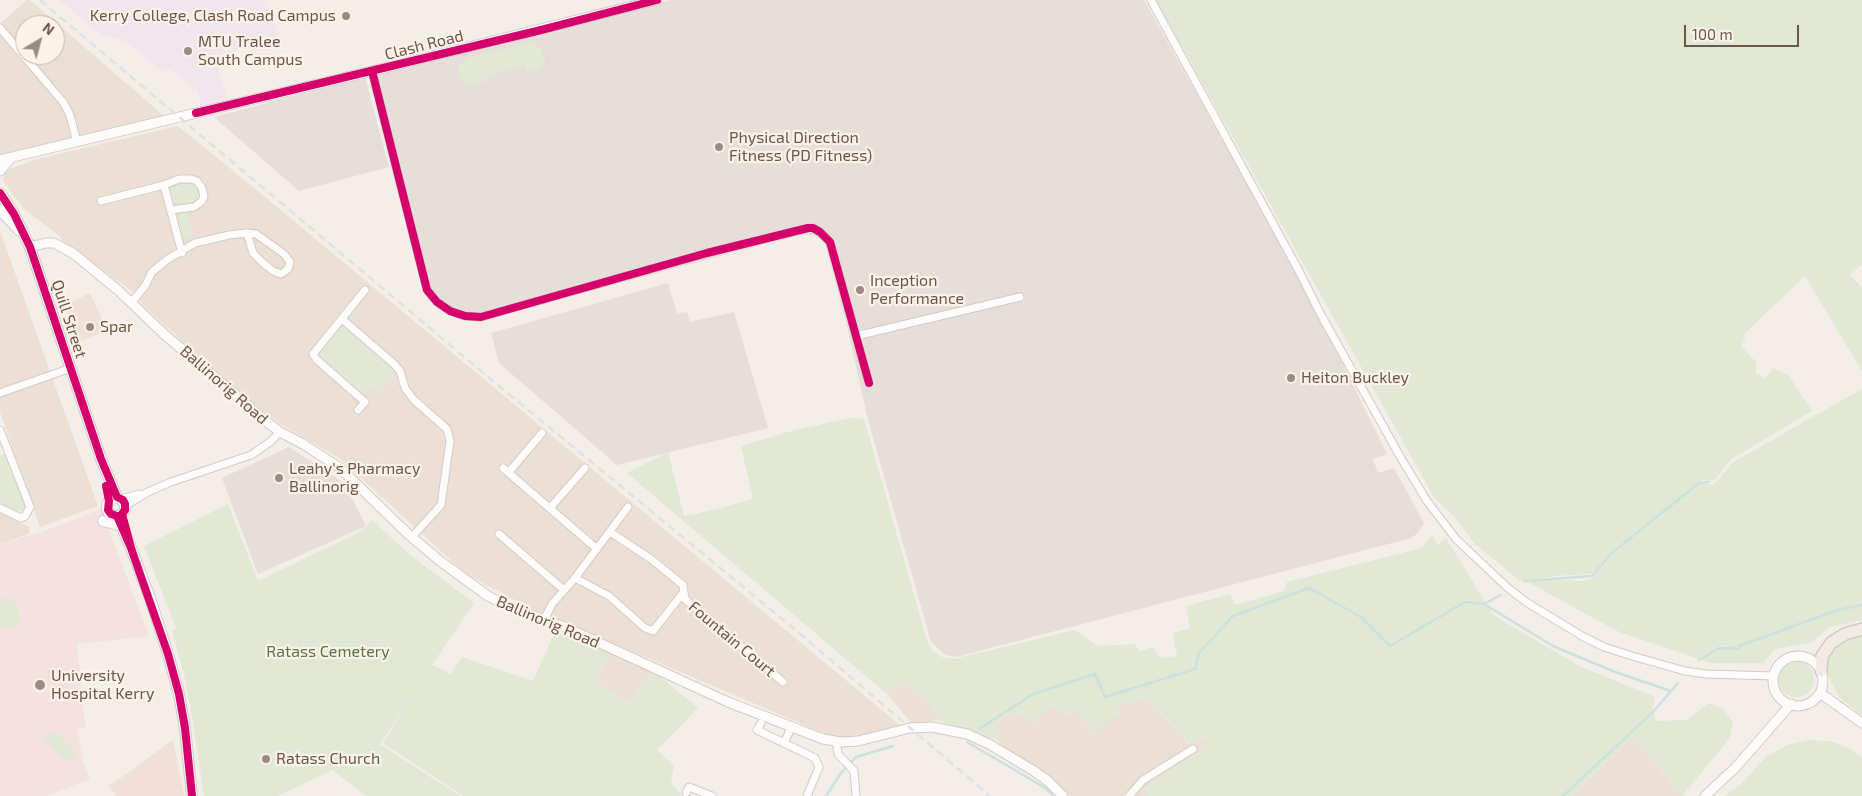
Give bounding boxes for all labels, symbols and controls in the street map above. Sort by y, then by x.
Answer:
place label: Kerry College, Clash Road Campus [90,6,336,26]
marker: Kerry College, Clash Road Campus [340,10,352,22]
north arrow [15,15,65,65]
scale bar [1687,15,1802,47]
text: N [40,19,58,38]
text: 100 m [1692,25,1733,43]
street label: Clash Road [383,26,465,64]
place label: MTU Tralee South Campus [198,32,303,70]
marker: MTU Tralee South Campus [182,45,194,57]
place label: Physical Direction Fitness (PD Fitness) [729,128,872,166]
marker: Physical Direction Fitness (PD Fitness) [713,141,725,153]
place label: Inception Performance [870,271,964,309]
street label: Quill Street [47,277,91,361]
marker: Inception Performance [854,284,866,296]
place label: Spar [100,317,133,337]
marker: Spar [84,321,96,333]
street label: Ballinorig Road [176,342,272,428]
place label: Heiton Buckley [1301,368,1409,388]
marker: Heiton Buckley [1285,372,1297,384]
place label: Leahy's Pharmacy Ballinorig [289,459,420,497]
marker: Leahy's Pharmacy Ballinorig [273,472,285,484]
street label: Ballinorig Road [493,592,603,652]
street label: Fountain Court [685,597,779,681]
park label: Ratass Cemetery [266,642,390,662]
place label: University Hospital Kerry [51,666,154,704]
marker: University Hospital Kerry [33,678,47,692]
place label: Ratass Church [276,749,380,769]
marker: Ratass Church [260,753,272,765]

